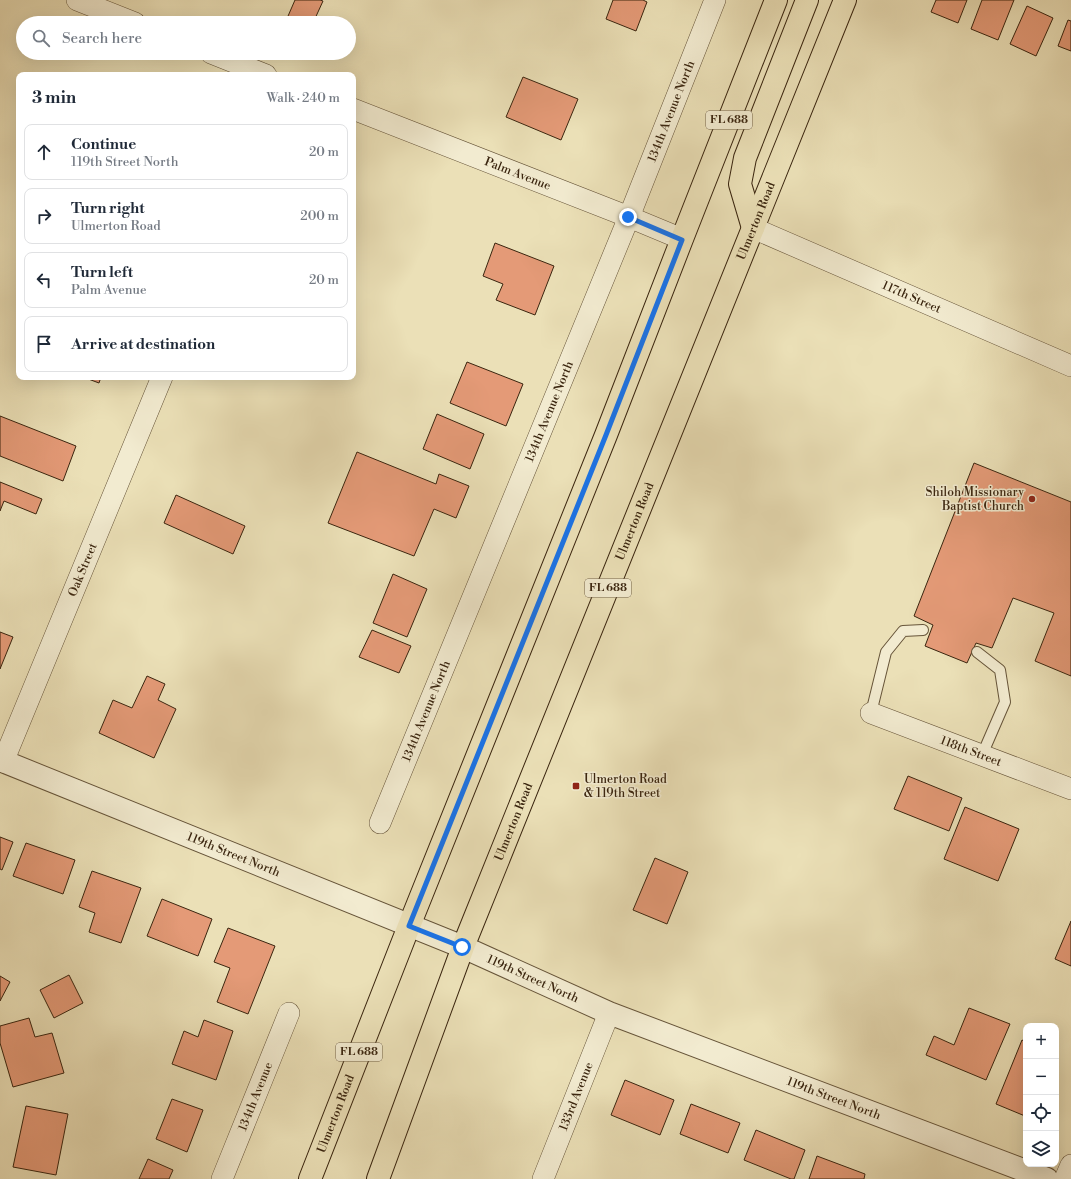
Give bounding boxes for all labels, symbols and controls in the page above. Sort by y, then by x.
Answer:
search box [16,16,356,60]
icon: search [30,27,52,49]
text: Search here [62,29,142,48]
street label: 134th Avenue North [644,58,698,164]
text: 3 min [32,87,76,109]
text: Walk · 240 m [266,90,340,106]
road number: FL 688 [706,111,752,129]
text: Continue [71,135,136,154]
icon: ahead [33,141,55,163]
text: 20 m [309,144,339,160]
text: 119th Street North [71,154,179,170]
street label: Palm Avenue [483,154,553,193]
street label: Ulmerton Road [733,180,778,262]
text: Turn right [71,199,145,218]
icon: right [33,205,55,227]
text: 200 m [300,208,339,224]
route end [619,208,637,226]
text: Ulmerton Road [71,218,161,234]
text: Turn left [71,263,133,282]
icon: left [33,269,55,291]
text: 20 m [309,272,339,288]
street label: 117th Street [880,277,944,317]
text: Palm Avenue [71,282,147,298]
icon: arrive [33,333,55,355]
text: Arrive at destination [71,335,215,354]
street label: 134th Avenue North [522,359,577,464]
street label: Ulmerton Road [612,480,657,563]
place label: Shiloh Missionary Baptist Church [926,485,1024,514]
marker: Shiloh Missionary Baptist Church [1027,494,1037,504]
street label: Oak Street [65,540,100,599]
road number: FL 688 [585,579,631,597]
street label: 134th Avenue North [399,658,453,764]
street label: 118th Street [938,733,1005,770]
place label: Ulmerton Road & 119th Street [584,772,667,801]
street label: Ulmerton Road [491,780,536,863]
marker: Ulmerton Road & 119th Street [571,781,581,791]
street label: 119th Street North [185,829,283,880]
route start [453,938,471,956]
street label: 119th Street North [484,951,581,1006]
map controls [1023,1023,1059,1167]
button: + [1023,1023,1059,1059]
road number: FL 688 [336,1043,382,1061]
button: − [1023,1059,1059,1095]
street label: 134th Avenue [235,1060,276,1133]
street label: 133rd Avenue [556,1060,596,1133]
street label: Ulmerton Road [313,1072,358,1155]
street label: 119th Street North [785,1074,883,1123]
button: locate [1023,1095,1059,1131]
button: layers [1023,1131,1059,1167]

